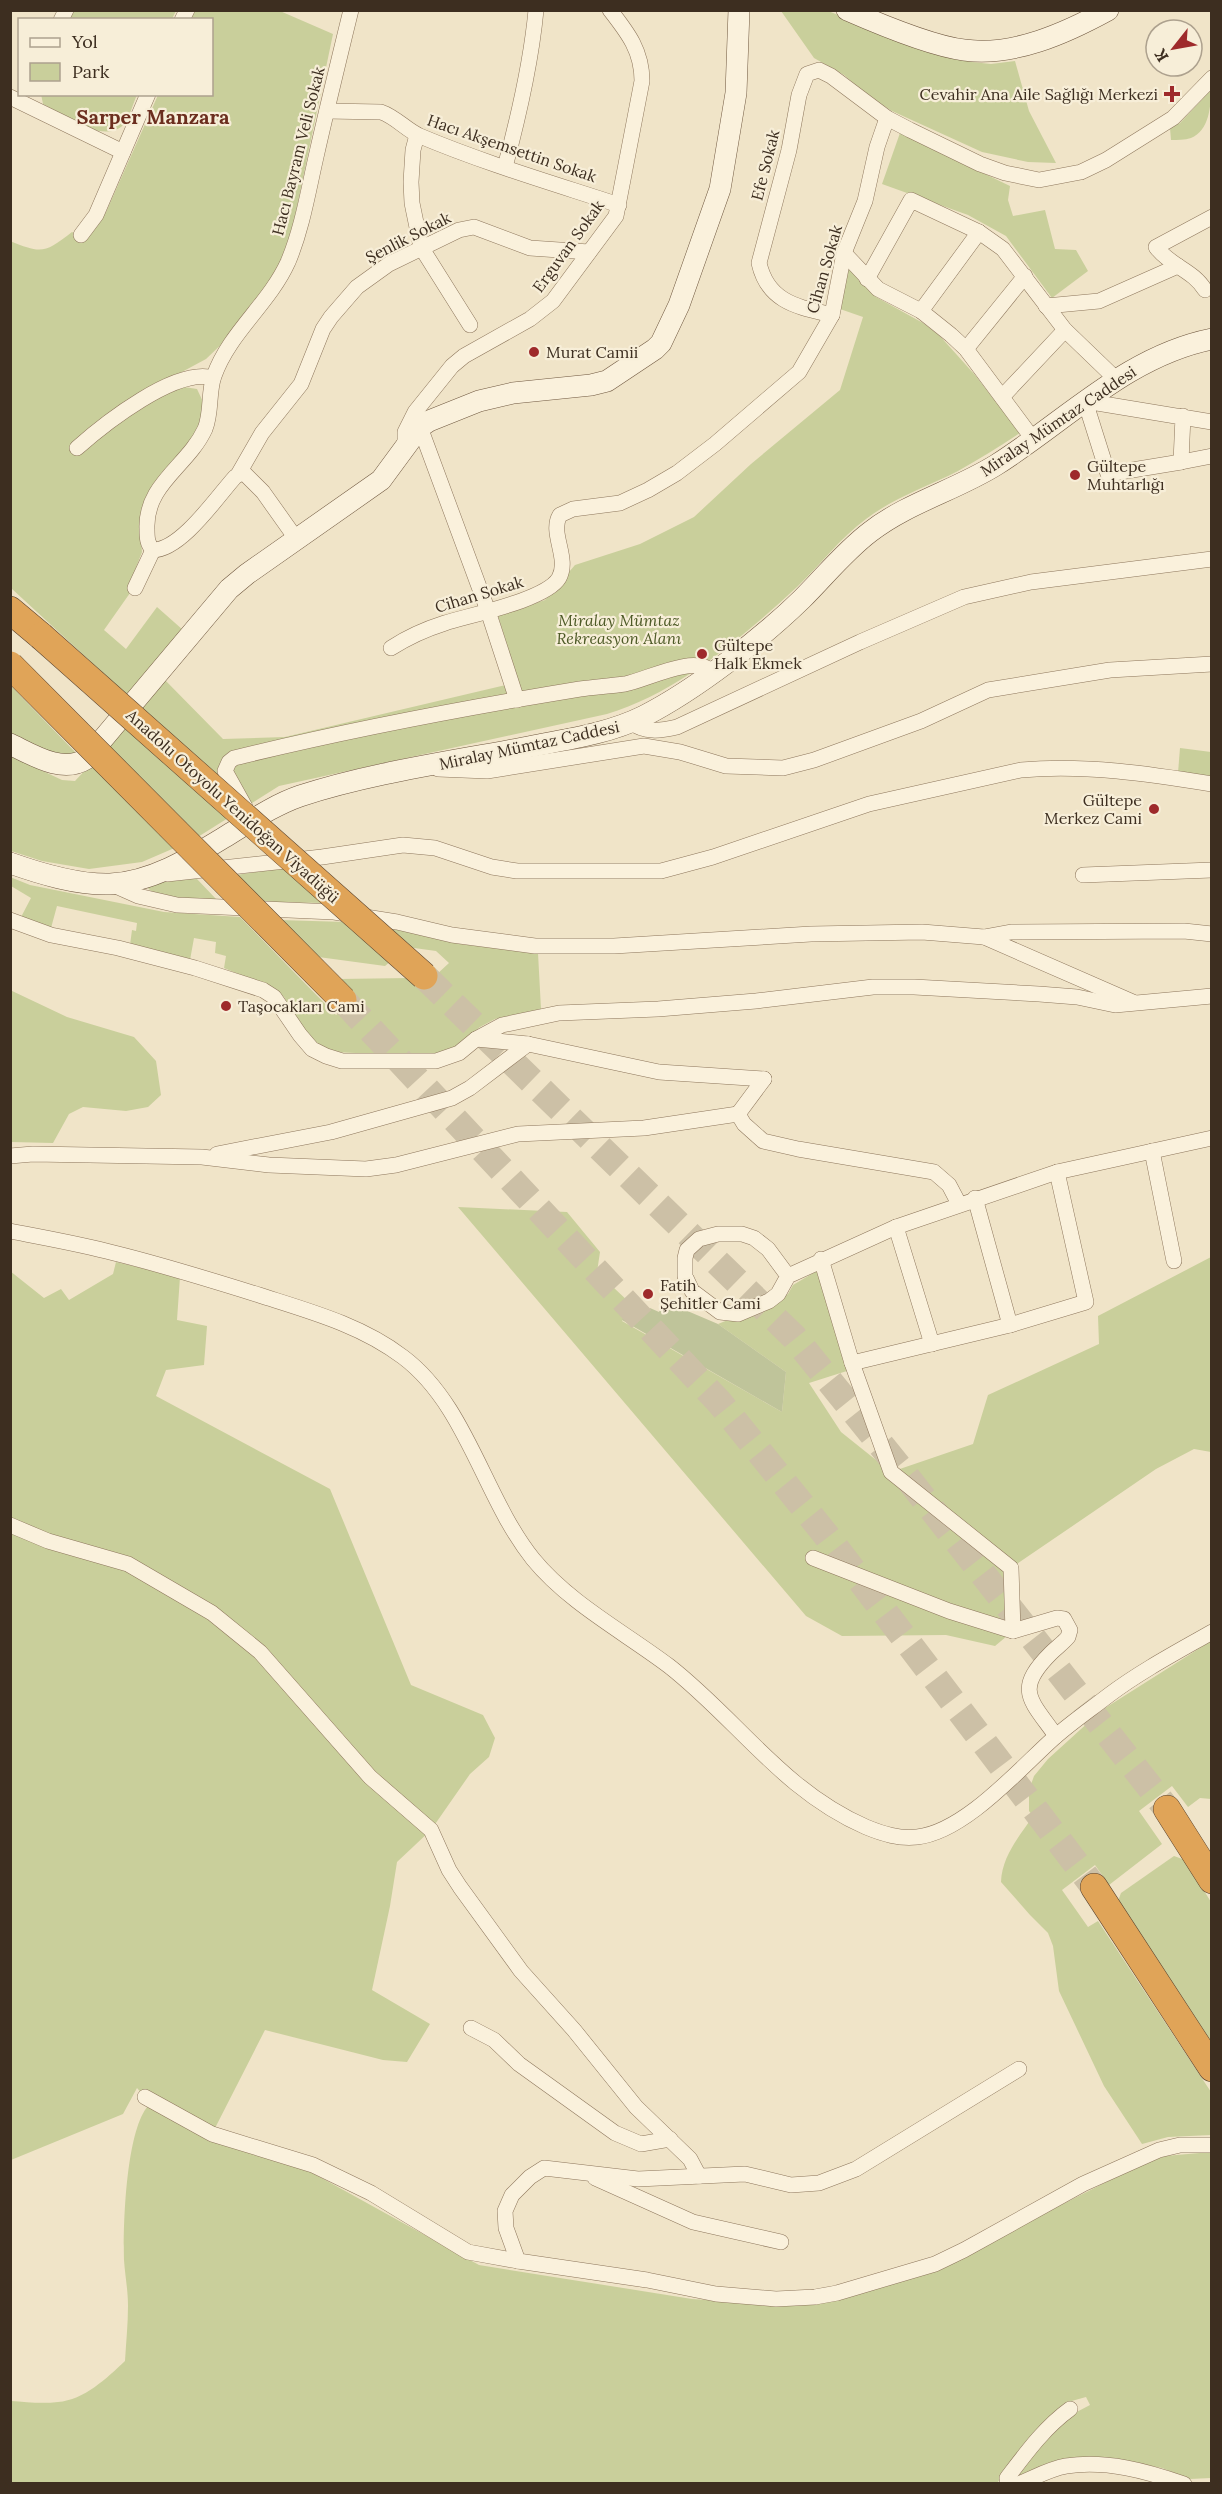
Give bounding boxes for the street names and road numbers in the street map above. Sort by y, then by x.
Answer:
street label: Hacı Bayram Veli Sokak [267,64,329,238]
street label: Hacı Akşemsettin Sokak [425,110,600,186]
street label: Efe Sokak [747,127,784,202]
street label: Erguvan Sokak [528,196,608,296]
street label: Şenlik Sokak [362,207,454,267]
street label: Cihan Sokak [802,222,846,316]
street label: Miralay Mümtaz Caddesi [976,361,1140,481]
street label: Cihan Sokak [432,571,526,617]
street label: Anadolu Otoyolu Yenidoğan Viyadüğü [122,704,344,907]
street label: Miralay Mümtaz Caddesi [437,716,621,774]

